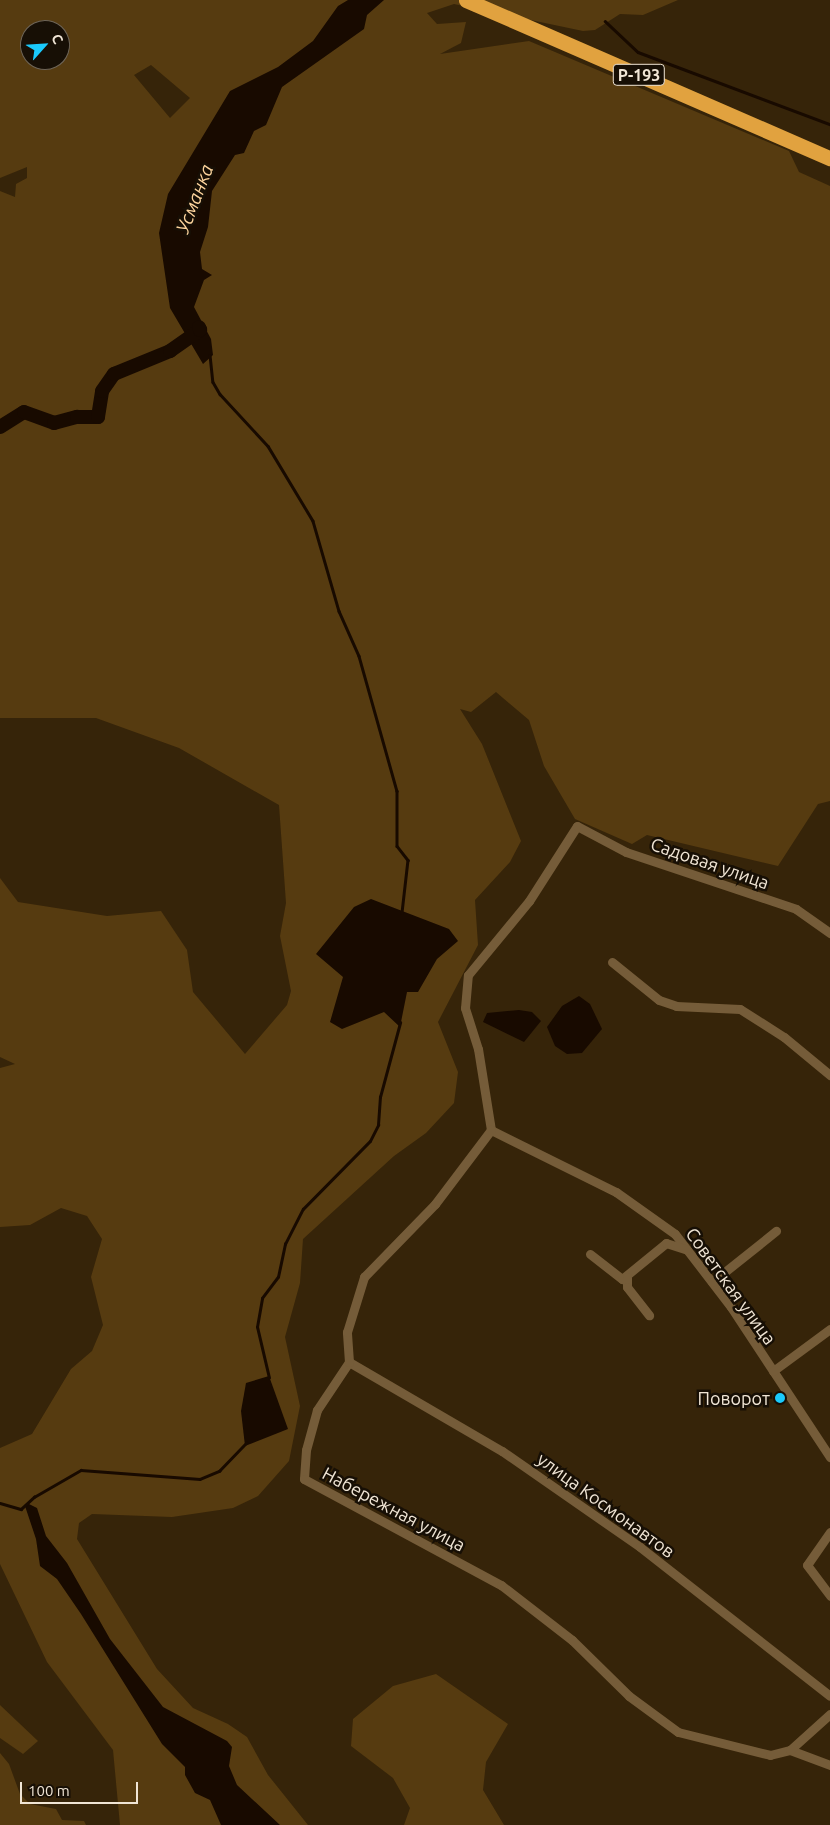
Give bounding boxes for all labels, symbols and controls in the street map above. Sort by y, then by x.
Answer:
north arrow [20,20,70,70]
text: С [48,31,67,46]
road number: Р-193 [613,62,665,88]
water label: Усманка [171,161,219,237]
street label: Садовая улица [648,833,772,893]
street label: Советская улица [681,1223,781,1349]
place label: Поворот [698,1387,770,1409]
marker: Поворот [774,1392,786,1404]
street label: улица Космонавтов [533,1448,679,1562]
street label: Набережная улица [319,1462,469,1556]
scale bar [22,1772,140,1804]
text: 100 m [28,1782,70,1799]

